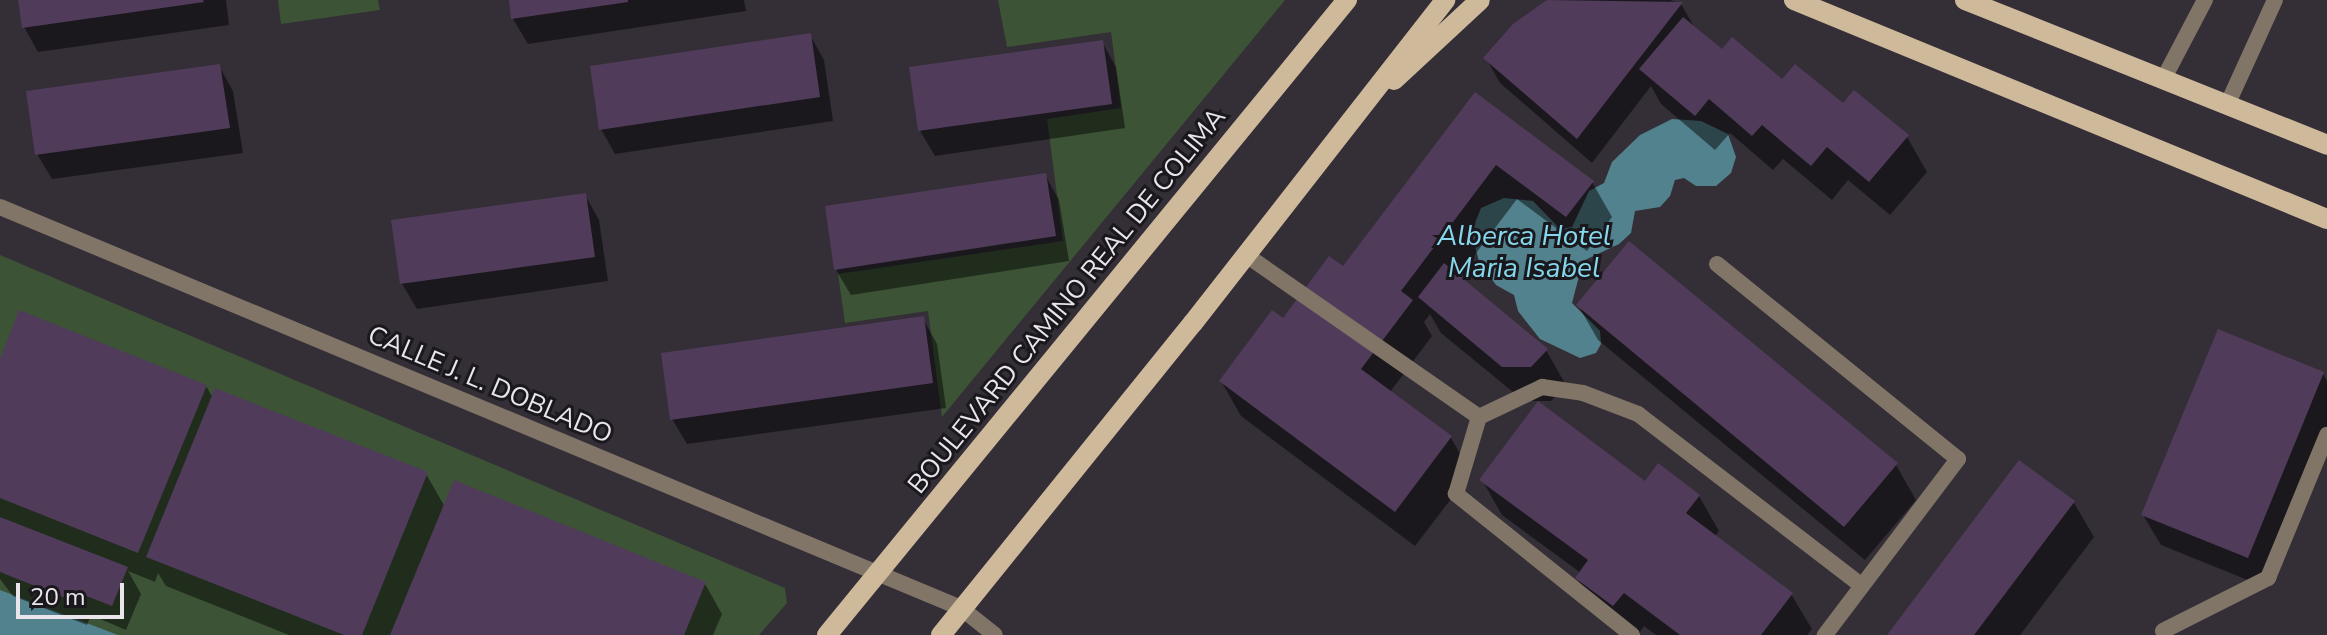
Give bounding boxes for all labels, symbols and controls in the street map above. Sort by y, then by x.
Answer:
street label: BOULEVARD CAMINO REAL DE COLIMA [902,102,1232,500]
water label: Alberca Hotel Maria Isabel [1437,219,1611,285]
street label: CALLE J. L. DOBLADO [363,319,617,451]
scale bar [20,567,128,617]
text: 20 m [30,581,86,613]

